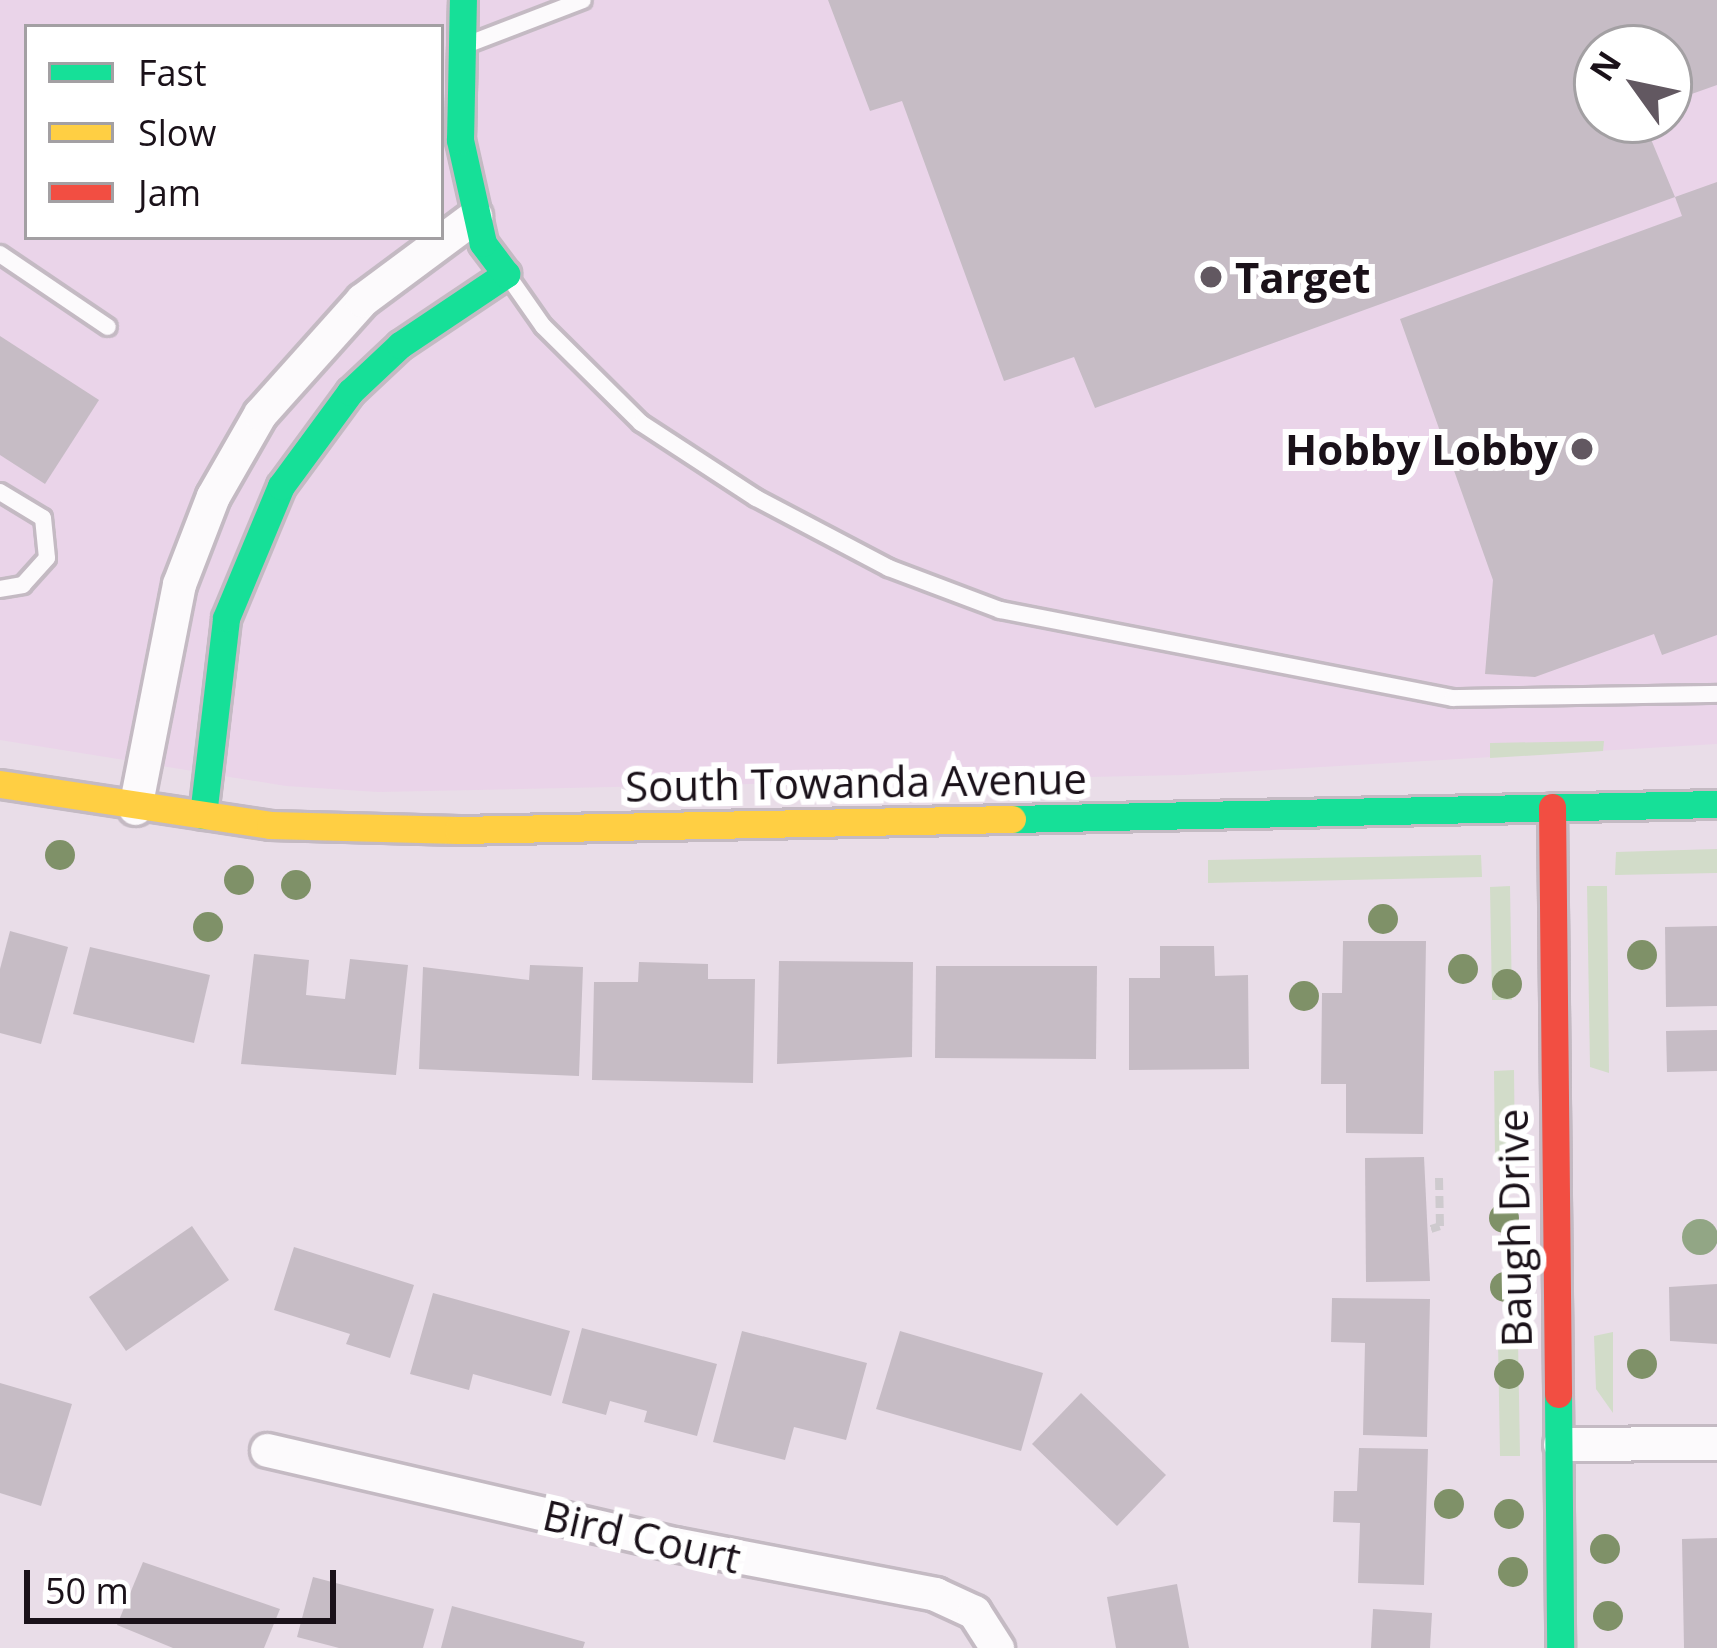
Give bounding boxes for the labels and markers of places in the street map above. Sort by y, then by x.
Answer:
place label: Target [1235,252,1371,302]
marker: Target [1198,264,1224,290]
place label: Hobby Lobby [1285,424,1558,474]
marker: Hobby Lobby [1569,436,1595,462]

